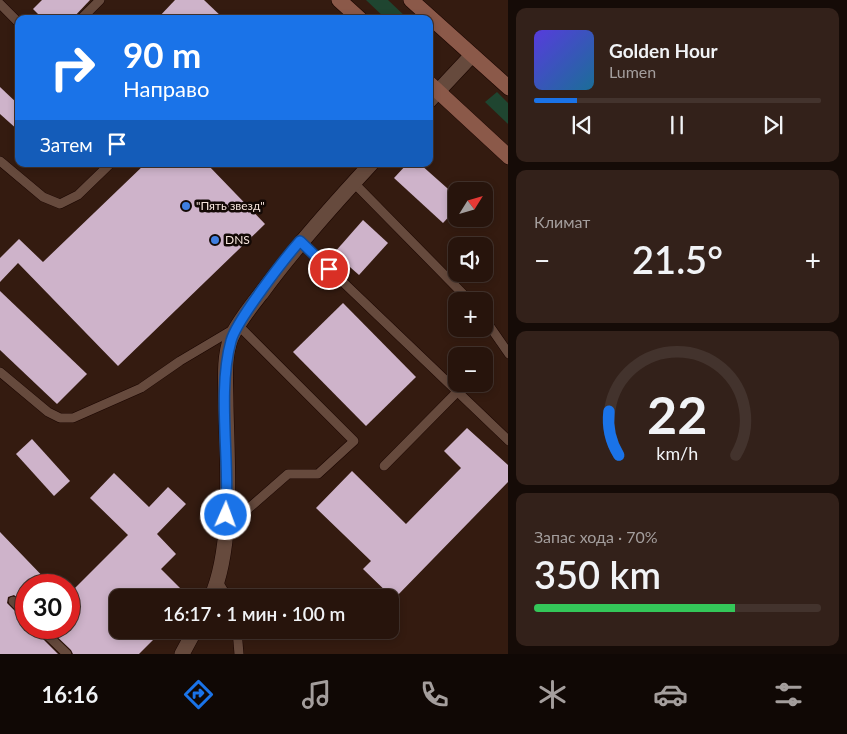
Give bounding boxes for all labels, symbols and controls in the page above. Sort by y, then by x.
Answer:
text: 90 m [123,33,201,75]
icon: right [40,35,105,100]
text: Golden Hour [609,39,718,62]
text: Lumen [609,62,656,81]
text: Направо [123,75,209,102]
icon: previous [568,111,596,139]
icon: pause [663,111,691,139]
icon: next [759,111,787,139]
icon: arrive [103,130,131,158]
text: Затем [40,133,93,156]
north arrow [448,182,492,228]
map controls [448,182,493,392]
place label: "Пять звезд" [196,198,265,213]
marker: "Пять звезд" [180,200,192,212]
text: Климат [534,212,590,231]
place label: DNS [225,232,250,247]
marker: DNS [209,234,221,246]
text: 21.5° [632,236,723,282]
button: sound [448,237,493,282]
text: − [534,243,550,277]
text: + [805,243,821,277]
pin [308,248,350,290]
icon: arrive [315,255,343,283]
button: + [448,292,493,337]
button: − [448,347,493,392]
text: 22 [647,383,708,445]
text: km/h [657,442,698,464]
position arrow [199,488,251,540]
text: Запас хода · 70% [534,527,658,546]
text: 350 km [534,551,661,597]
speed limit sign: 30 [15,574,80,639]
text: 16:17 · 1 мин · 100 m [163,602,345,625]
icon: directions [181,677,216,712]
icon: music [299,677,334,712]
icon: phone [417,677,452,712]
icon: climate [535,677,570,712]
icon: car [653,677,688,712]
icon: filters [771,677,806,712]
text: 16:16 [41,681,98,708]

